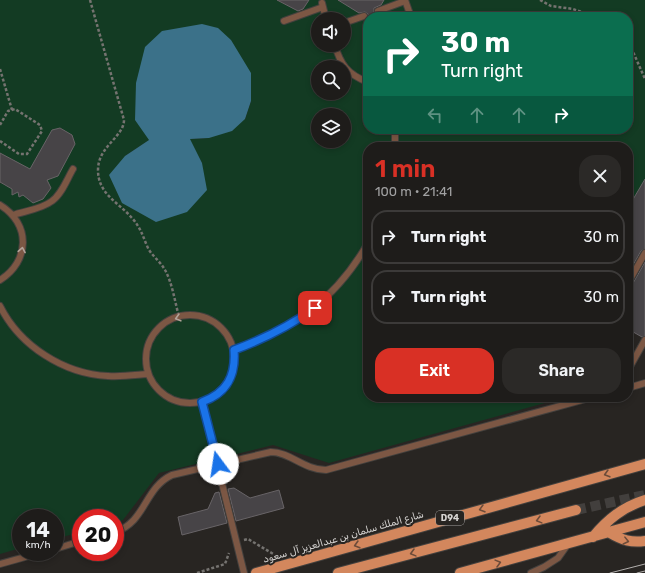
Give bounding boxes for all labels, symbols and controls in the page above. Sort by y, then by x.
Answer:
map controls [311,12,351,148]
button: sound [311,12,351,52]
text: 30 m [441,26,510,59]
icon: right [375,28,427,80]
button: search [311,60,351,100]
text: Turn right [441,60,523,82]
icon: left [424,104,446,126]
icon: ahead [466,104,488,126]
icon: ahead [508,104,530,126]
icon: right [550,104,572,126]
button: layers [311,108,351,148]
text: 1 min [375,155,435,183]
button: close [579,155,621,197]
text: 100 m · 21:41 [375,184,452,199]
icon: right [377,226,399,248]
text: Turn right [411,228,486,246]
text: 30 m [583,228,619,246]
one-way arrow [17,247,25,253]
icon: right [377,286,399,308]
text: Turn right [411,288,486,306]
text: 30 m [583,288,619,306]
pin [298,291,332,325]
icon: arrive [304,297,326,319]
one-way arrow [175,313,181,321]
button: Exit [375,348,494,394]
button: Share [502,348,621,394]
position arrow [197,443,239,485]
one-way arrow [604,469,611,478]
one-way arrow [479,505,486,513]
street label: شارع الملك سلمان بن عبدالعزيز آل سعود [261,508,425,567]
speed limit sign: 20 [72,509,124,561]
road number: D94 [436,511,464,525]
one-way arrow [535,515,542,524]
text: 14 [26,518,50,542]
one-way arrow [623,536,630,544]
text: km/h [26,539,50,551]
one-way arrow [354,540,360,548]
one-way arrow [410,548,417,557]
one-way arrow [494,559,501,568]

